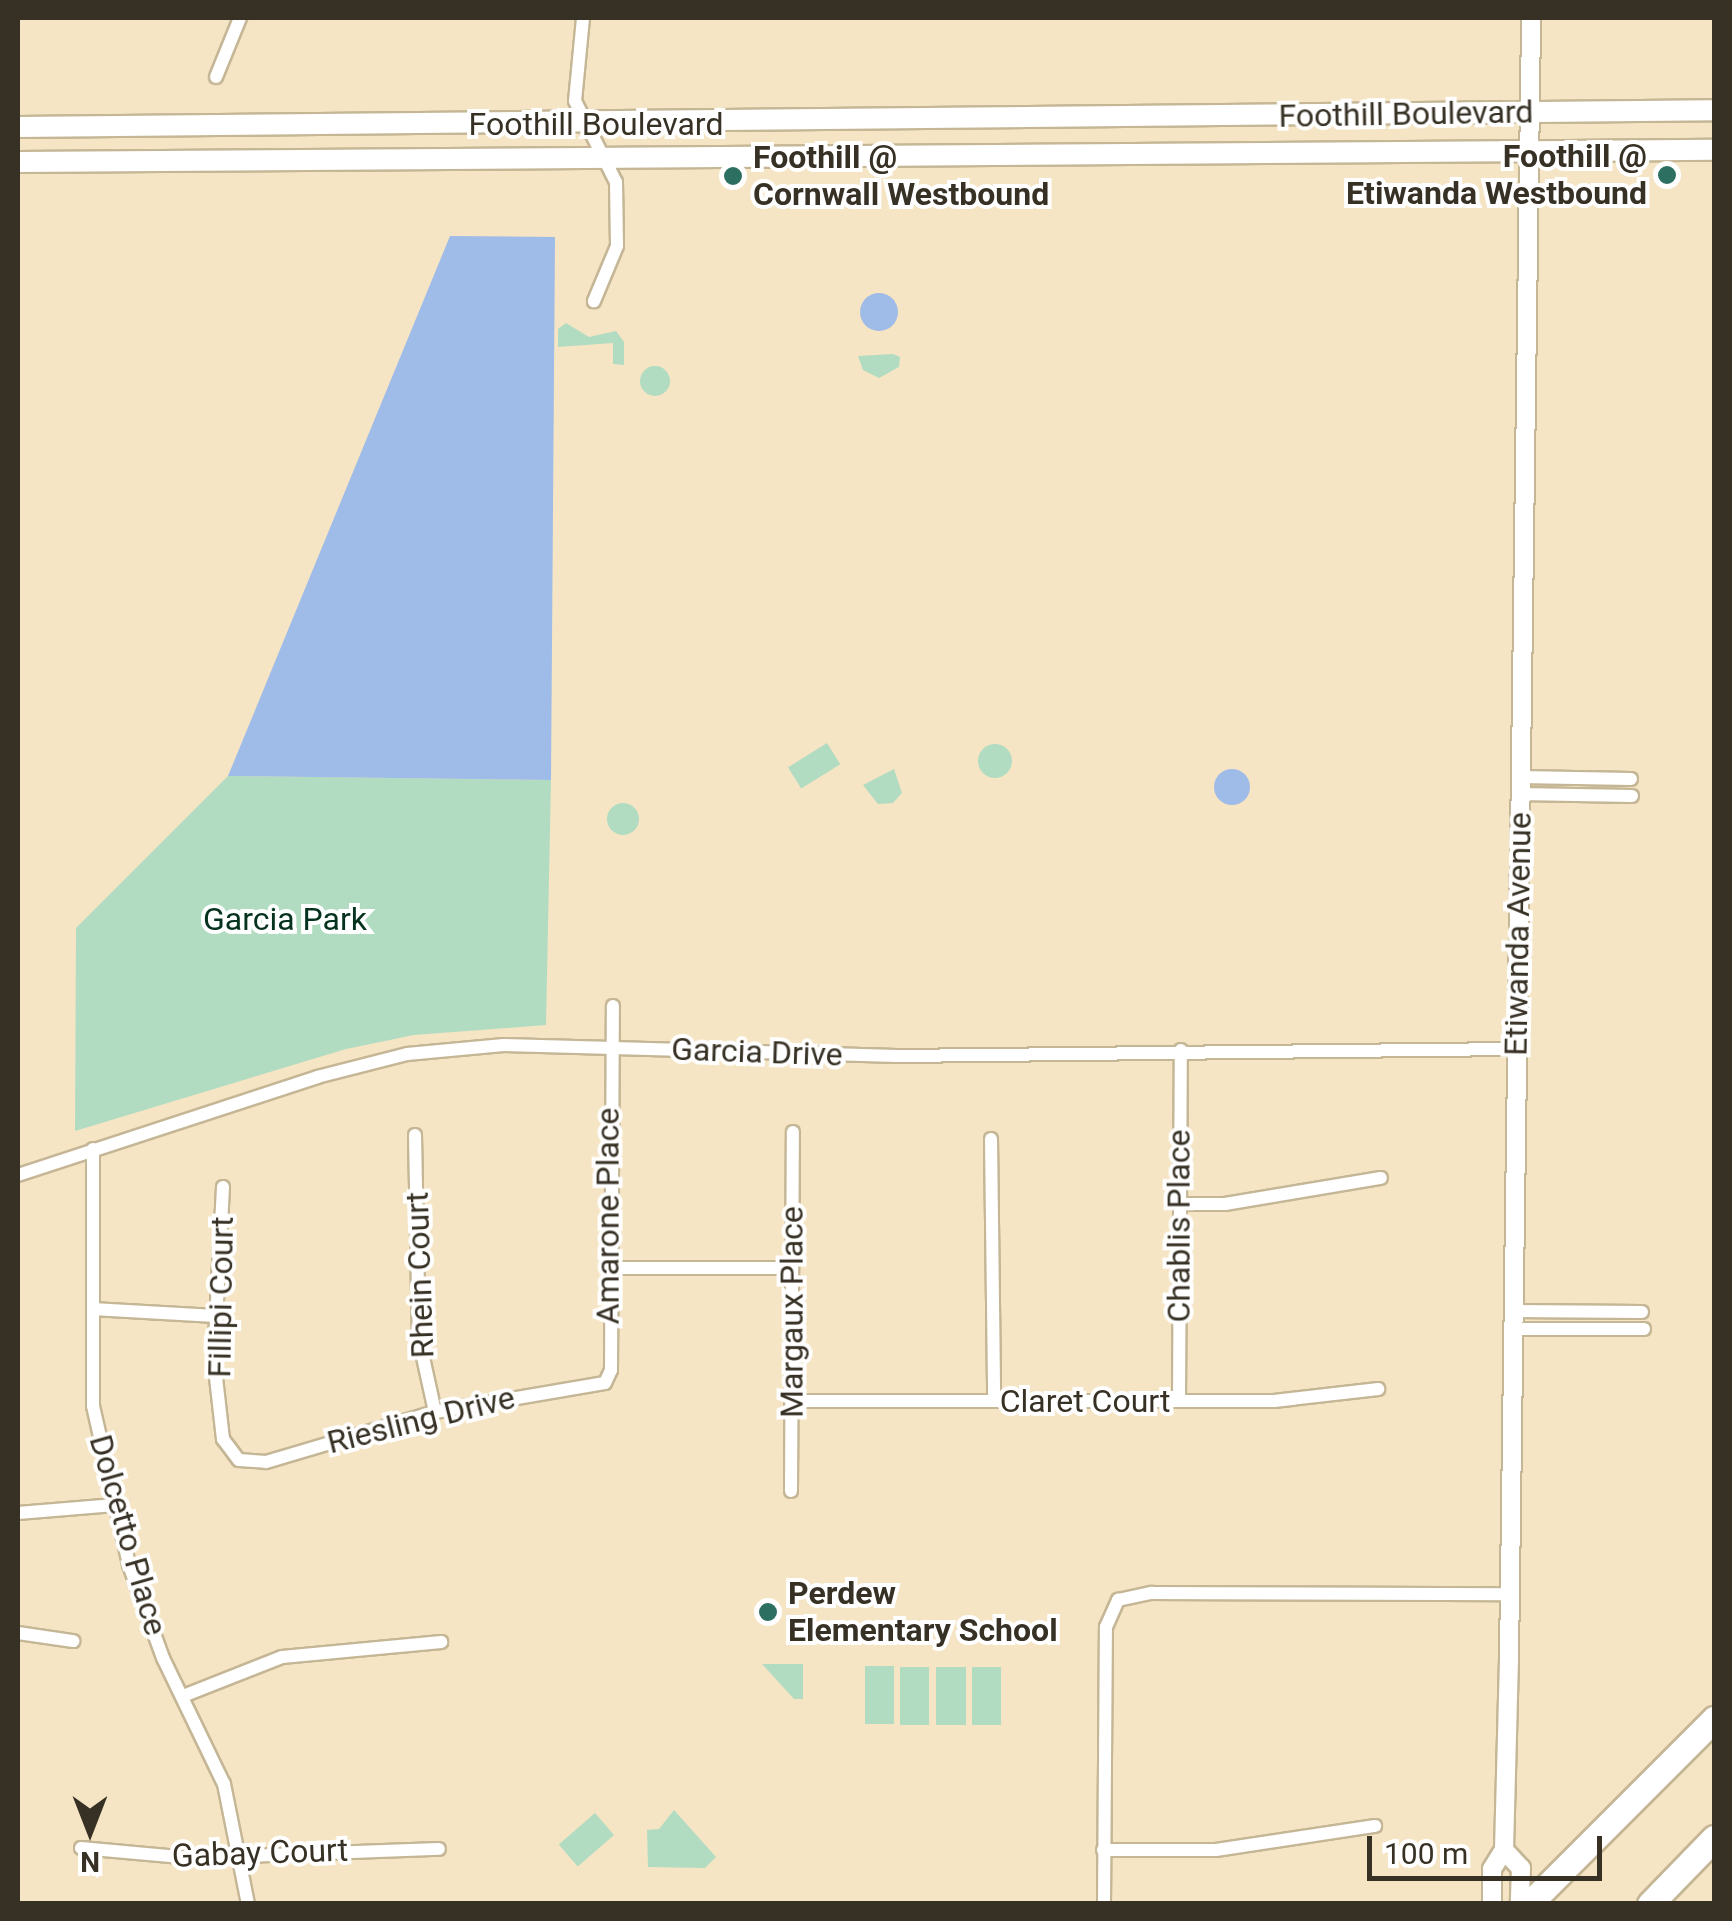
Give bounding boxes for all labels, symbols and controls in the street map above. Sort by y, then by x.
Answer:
street label: Foothill Boulevard [1278,93,1534,135]
street label: Foothill Boulevard [469,105,723,143]
place label: Foothill @ Etiwanda Westbound [1346,138,1647,213]
place label: Foothill @ Cornwall Westbound [753,139,1049,214]
marker: Foothill @ Etiwanda Westbound [1656,164,1678,186]
marker: Foothill @ Cornwall Westbound [722,165,744,187]
street label: Etiwanda Avenue [1497,812,1539,1056]
park label: Garcia Park [203,900,367,938]
street label: Garcia Drive [671,1030,843,1074]
street label: Amarone Place [589,1108,627,1324]
street label: Chablis Place [1160,1130,1198,1322]
street label: Rhein Court [398,1191,442,1359]
street label: Margaux Place [773,1206,811,1418]
street label: Fillipi Court [200,1216,242,1378]
street label: Riesling Drive [323,1378,519,1462]
street label: Claret Court [1000,1382,1170,1420]
street label: Dolcetto Place [81,1430,175,1640]
place label: Perdew Elementary School [788,1575,1058,1650]
marker: Perdew Elementary School [757,1601,779,1623]
north arrow [40,1781,140,1881]
scale bar [1372,1816,1607,1878]
street label: Gabay Court [171,1831,349,1875]
text: 100 m [1384,1836,1468,1871]
text: N [80,1845,100,1878]

